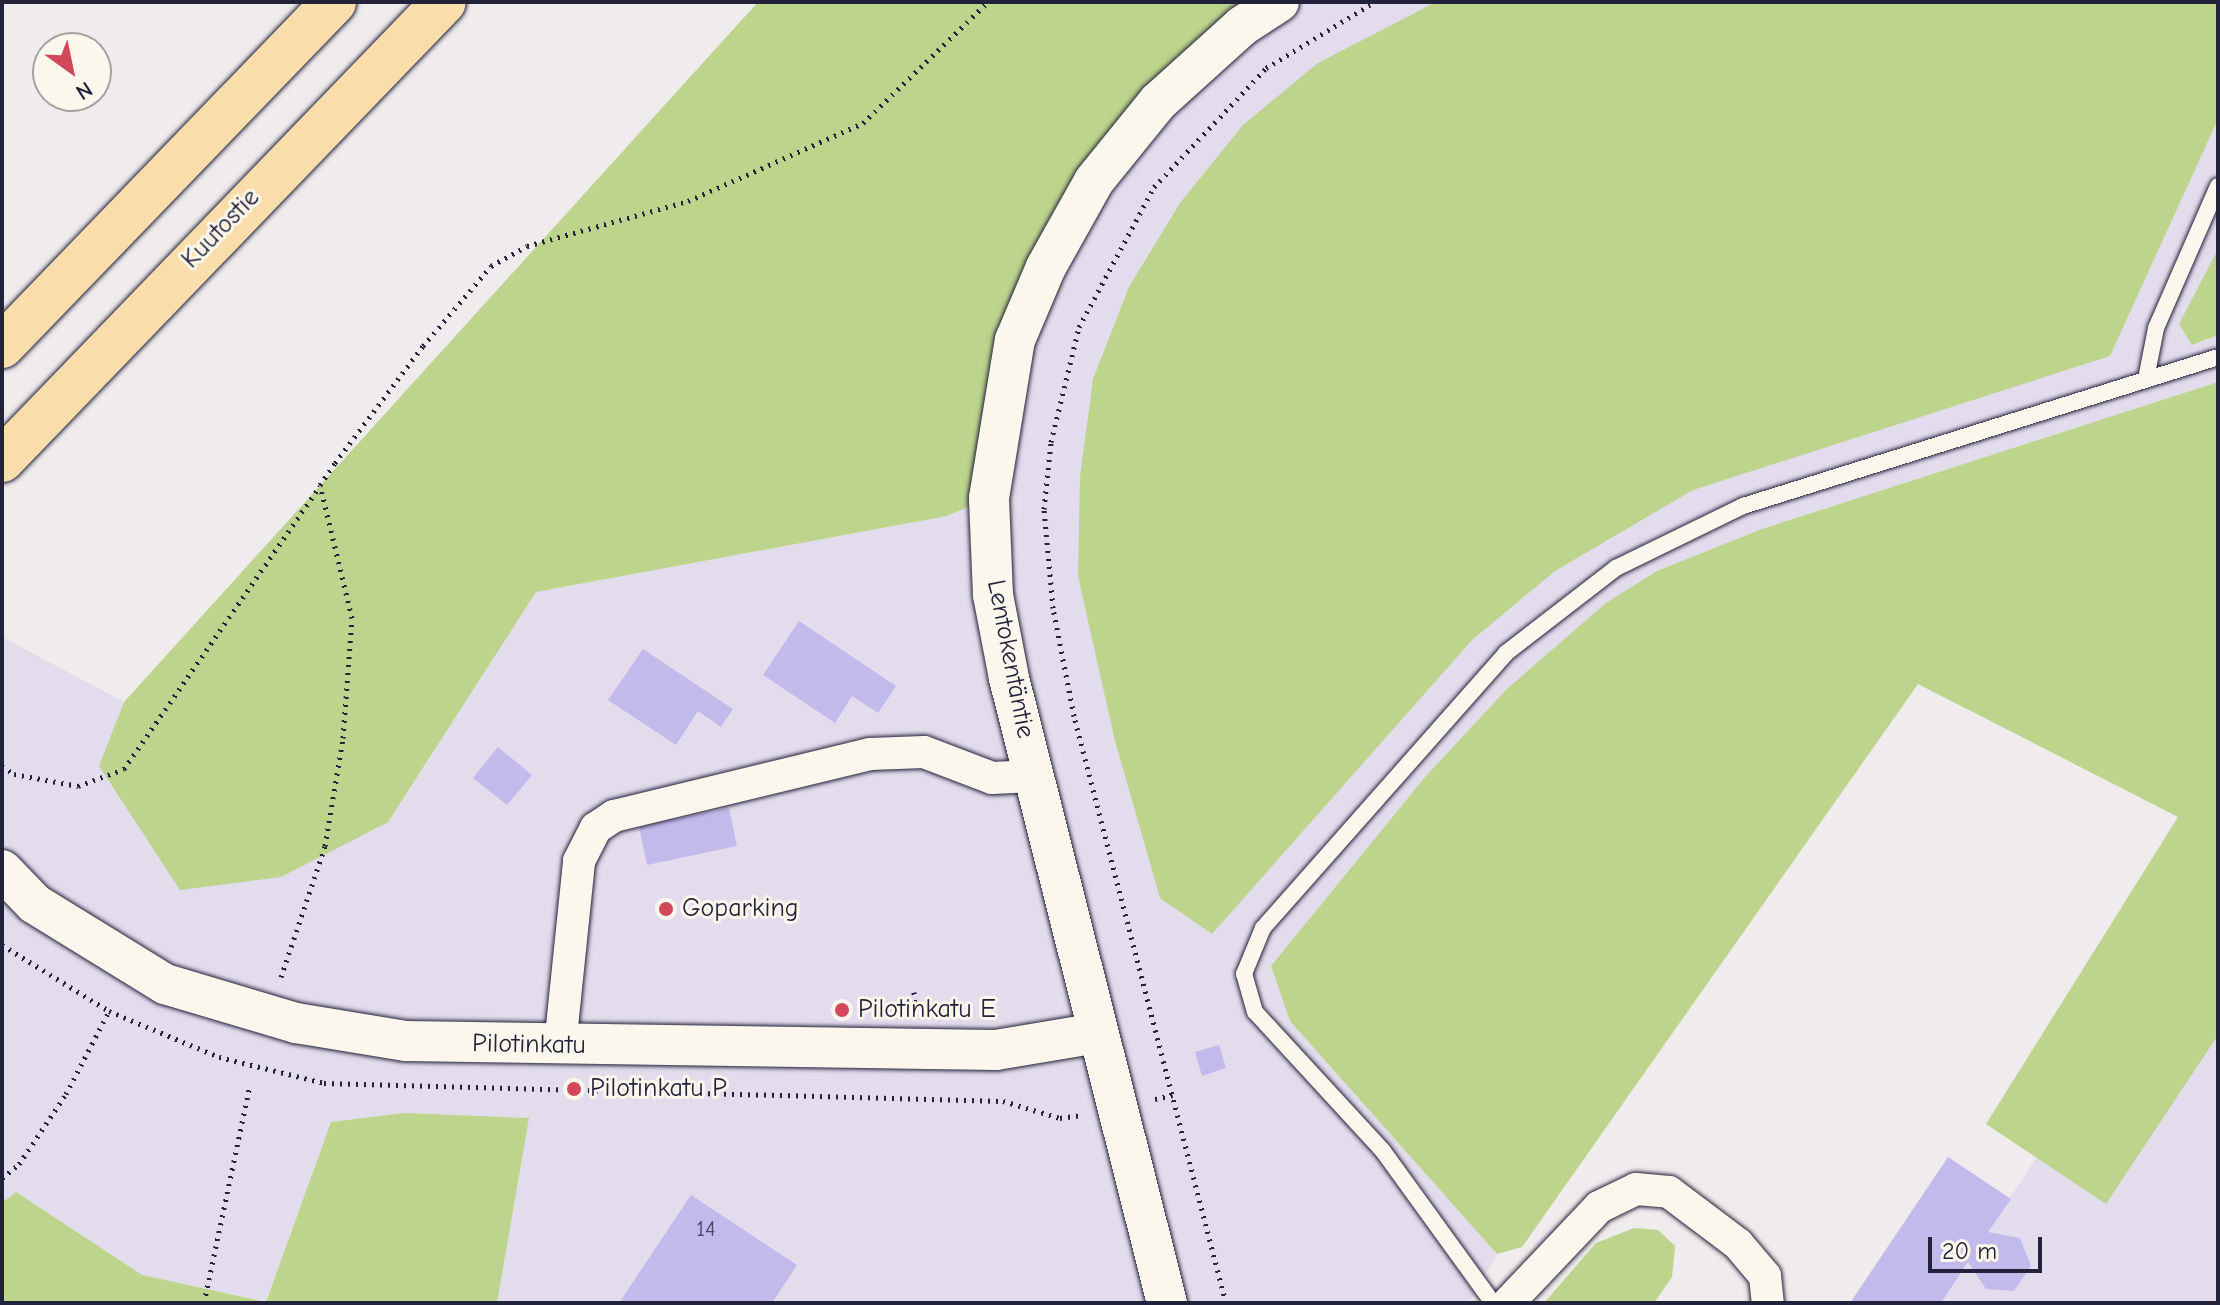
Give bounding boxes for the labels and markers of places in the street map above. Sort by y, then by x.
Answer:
place label: Goparking [682,893,799,925]
marker: Goparking [657,900,675,918]
place label: Pilotinkatu E [858,994,996,1026]
marker: Pilotinkatu E [833,1001,851,1019]
place label: Pilotinkatu P [590,1073,727,1105]
marker: Pilotinkatu P [565,1080,583,1098]

